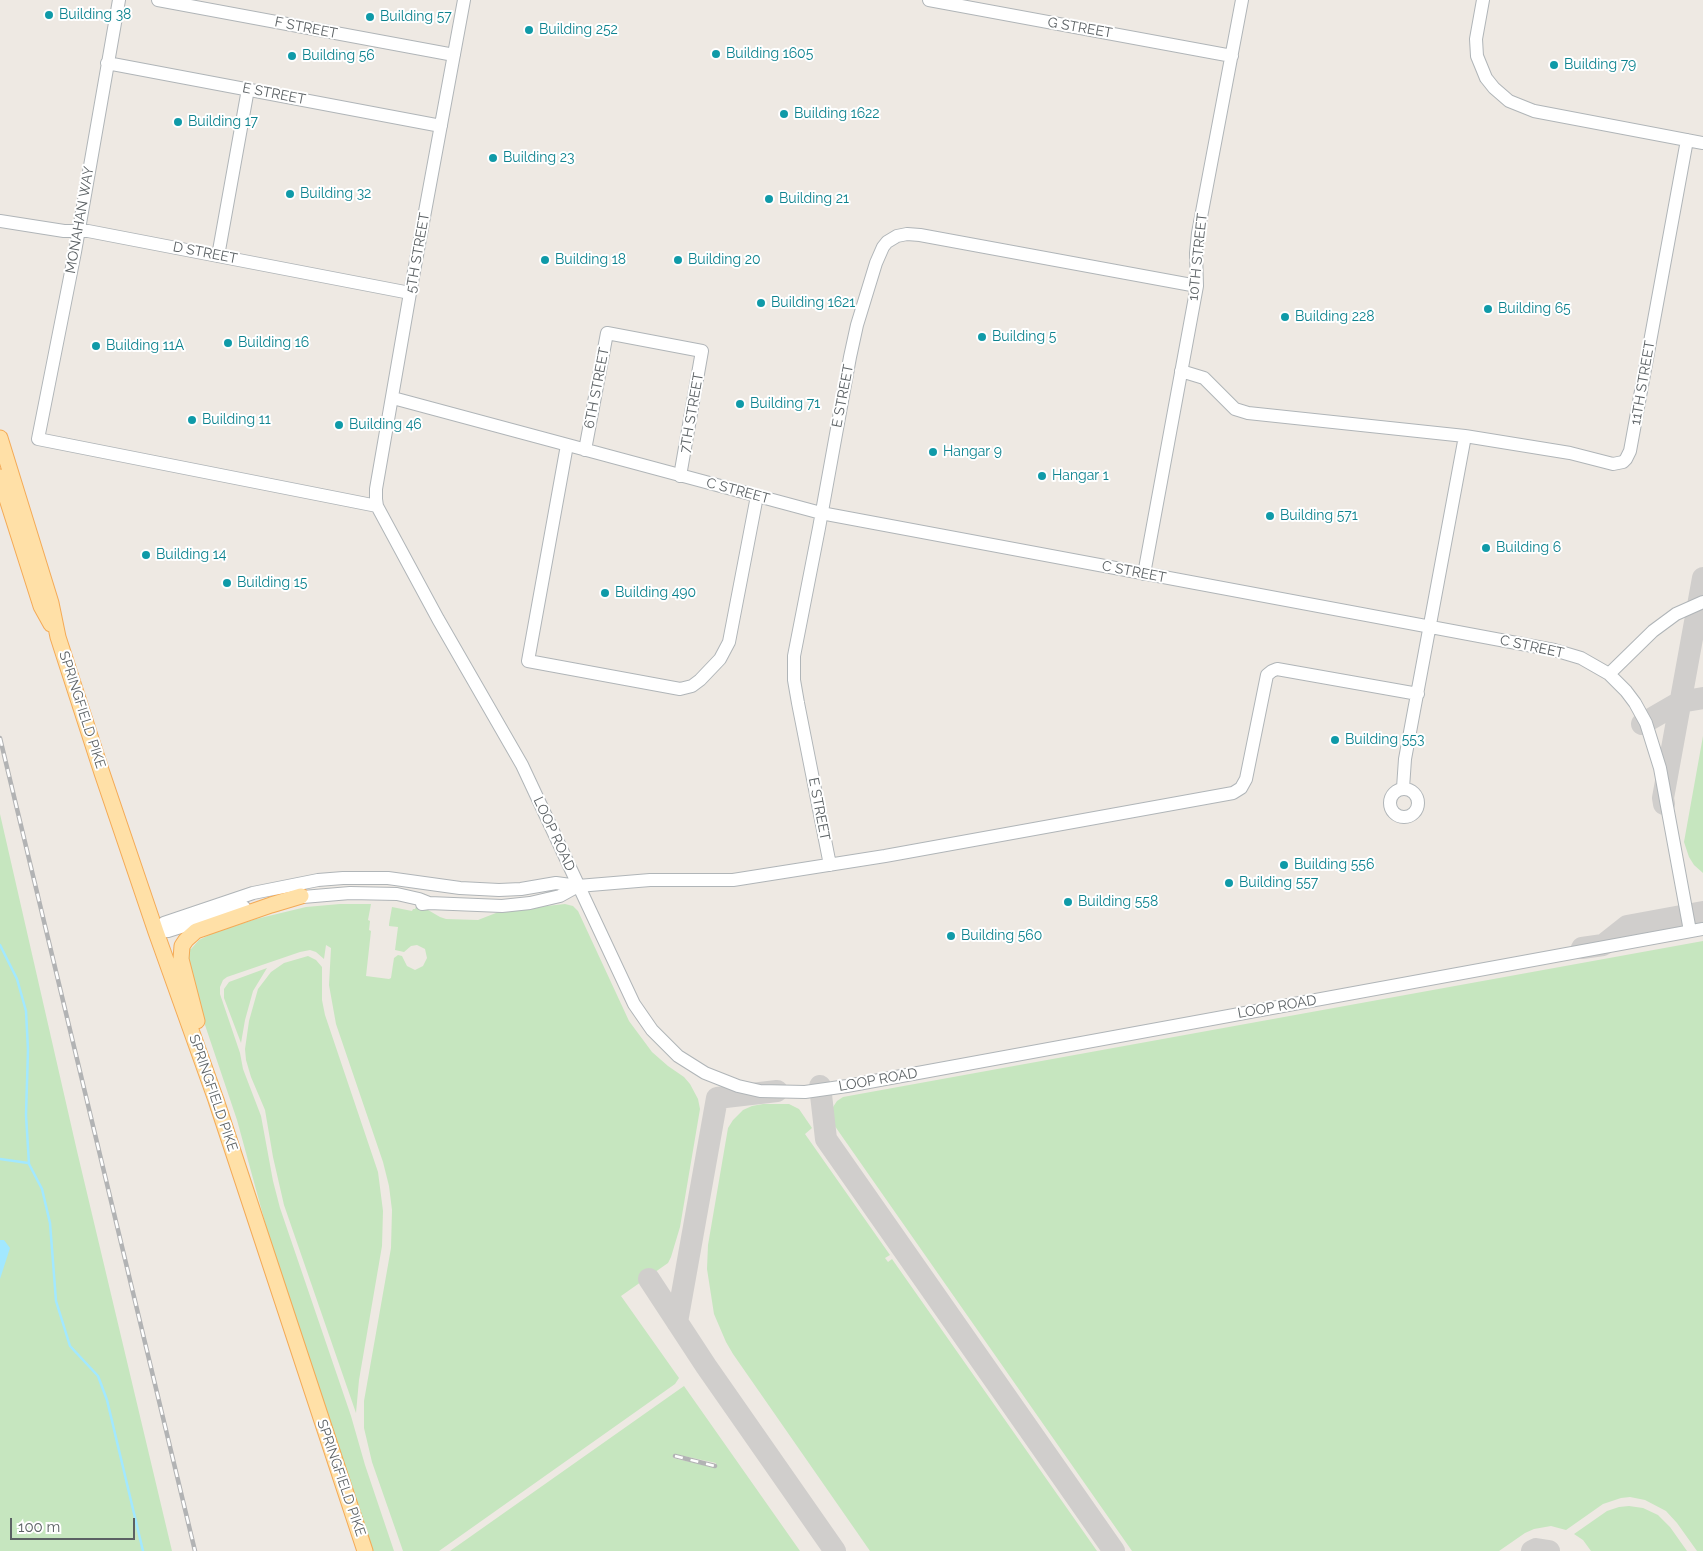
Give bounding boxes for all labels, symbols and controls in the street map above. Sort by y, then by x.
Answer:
place label: Building 38 [59,7,131,23]
marker: Building 38 [43,9,55,21]
place label: Building 57 [380,9,452,25]
marker: Building 57 [364,11,376,23]
street label: F STREET [273,14,339,42]
street label: G STREET [1046,14,1114,42]
place label: Building 252 [539,22,618,38]
marker: Building 252 [523,24,535,36]
place label: Building 1605 [726,46,813,62]
place label: Building 56 [302,48,375,64]
marker: Building 1605 [710,48,722,60]
marker: Building 56 [286,50,298,62]
place label: Building 79 [1564,57,1636,73]
marker: Building 79 [1548,59,1560,71]
street label: E STREET [241,80,307,108]
place label: Building 1622 [794,106,880,122]
marker: Building 1622 [778,108,790,120]
place label: Building 17 [188,114,258,130]
marker: Building 17 [172,116,184,128]
place label: Building 23 [503,150,574,166]
marker: Building 23 [487,152,499,164]
street label: MONAHAN WAY [62,165,98,275]
place label: Building 32 [300,186,371,202]
marker: Building 32 [284,188,296,200]
place label: Building 21 [779,191,849,207]
marker: Building 21 [763,193,775,205]
street label: 5TH STREET [403,211,433,295]
street label: 10TH STREET [1185,212,1211,302]
street label: D STREET [171,239,239,267]
place label: Building 18 [555,252,626,268]
place label: Building 20 [688,252,761,268]
marker: Building 18 [539,254,551,266]
marker: Building 20 [672,254,684,266]
place label: Building 1621 [771,295,855,311]
marker: Building 1621 [755,297,767,309]
place label: Building 65 [1498,301,1571,317]
marker: Building 65 [1482,303,1494,315]
place label: Building 228 [1295,309,1375,325]
marker: Building 228 [1279,311,1291,323]
place label: Building 5 [992,329,1056,345]
marker: Building 5 [976,331,988,343]
place label: Building 16 [238,335,309,351]
marker: Building 16 [222,337,234,349]
place label: Building 11A [106,338,184,354]
marker: Building 11A [90,340,102,352]
street label: 11TH STREET [1627,340,1659,426]
street label: 6TH STREET [581,346,613,430]
street label: E STREET [829,363,857,429]
street label: 7TH STREET [677,371,707,455]
place label: Building 71 [750,396,820,412]
marker: Building 71 [734,398,746,410]
place label: Building 11 [202,412,271,428]
marker: Building 11 [186,414,198,426]
place label: Building 46 [349,417,422,433]
marker: Building 46 [333,419,345,431]
place label: Hangar 9 [943,444,1002,460]
marker: Hangar 9 [927,446,939,458]
place label: Hangar 1 [1052,468,1109,484]
marker: Hangar 1 [1036,470,1048,482]
street label: C STREET [704,474,772,508]
place label: Building 571 [1280,508,1358,524]
marker: Building 571 [1264,510,1276,522]
place label: Building 6 [1496,540,1561,556]
marker: Building 6 [1480,542,1492,554]
place label: Building 14 [156,547,226,563]
marker: Building 14 [140,549,152,561]
street label: C STREET [1101,558,1167,586]
place label: Building 15 [237,575,307,591]
marker: Building 15 [221,577,233,589]
place label: Building 490 [615,585,696,601]
marker: Building 490 [599,587,611,599]
street label: C STREET [1499,632,1565,662]
street label: SPRINGFIELD PIKE [55,649,109,771]
place label: Building 553 [1345,732,1424,748]
marker: Building 553 [1329,734,1341,746]
street label: E STREET [805,776,833,842]
street label: LOOP ROAD [530,794,578,874]
place label: Building 556 [1294,857,1374,873]
marker: Building 556 [1278,859,1290,871]
place label: Building 557 [1239,875,1318,891]
marker: Building 557 [1223,877,1235,889]
place label: Building 558 [1078,894,1158,910]
marker: Building 558 [1062,896,1074,908]
place label: Building 560 [961,928,1042,944]
marker: Building 560 [945,930,957,942]
street label: LOOP ROAD [1236,992,1318,1022]
street label: SPRINGFIELD PIKE [185,1032,241,1154]
street label: LOOP ROAD [837,1065,919,1095]
street label: SPRINGFIELD PIKE [313,1417,369,1539]
scale bar [12,1508,138,1540]
text: 100 m [18,1518,60,1536]

